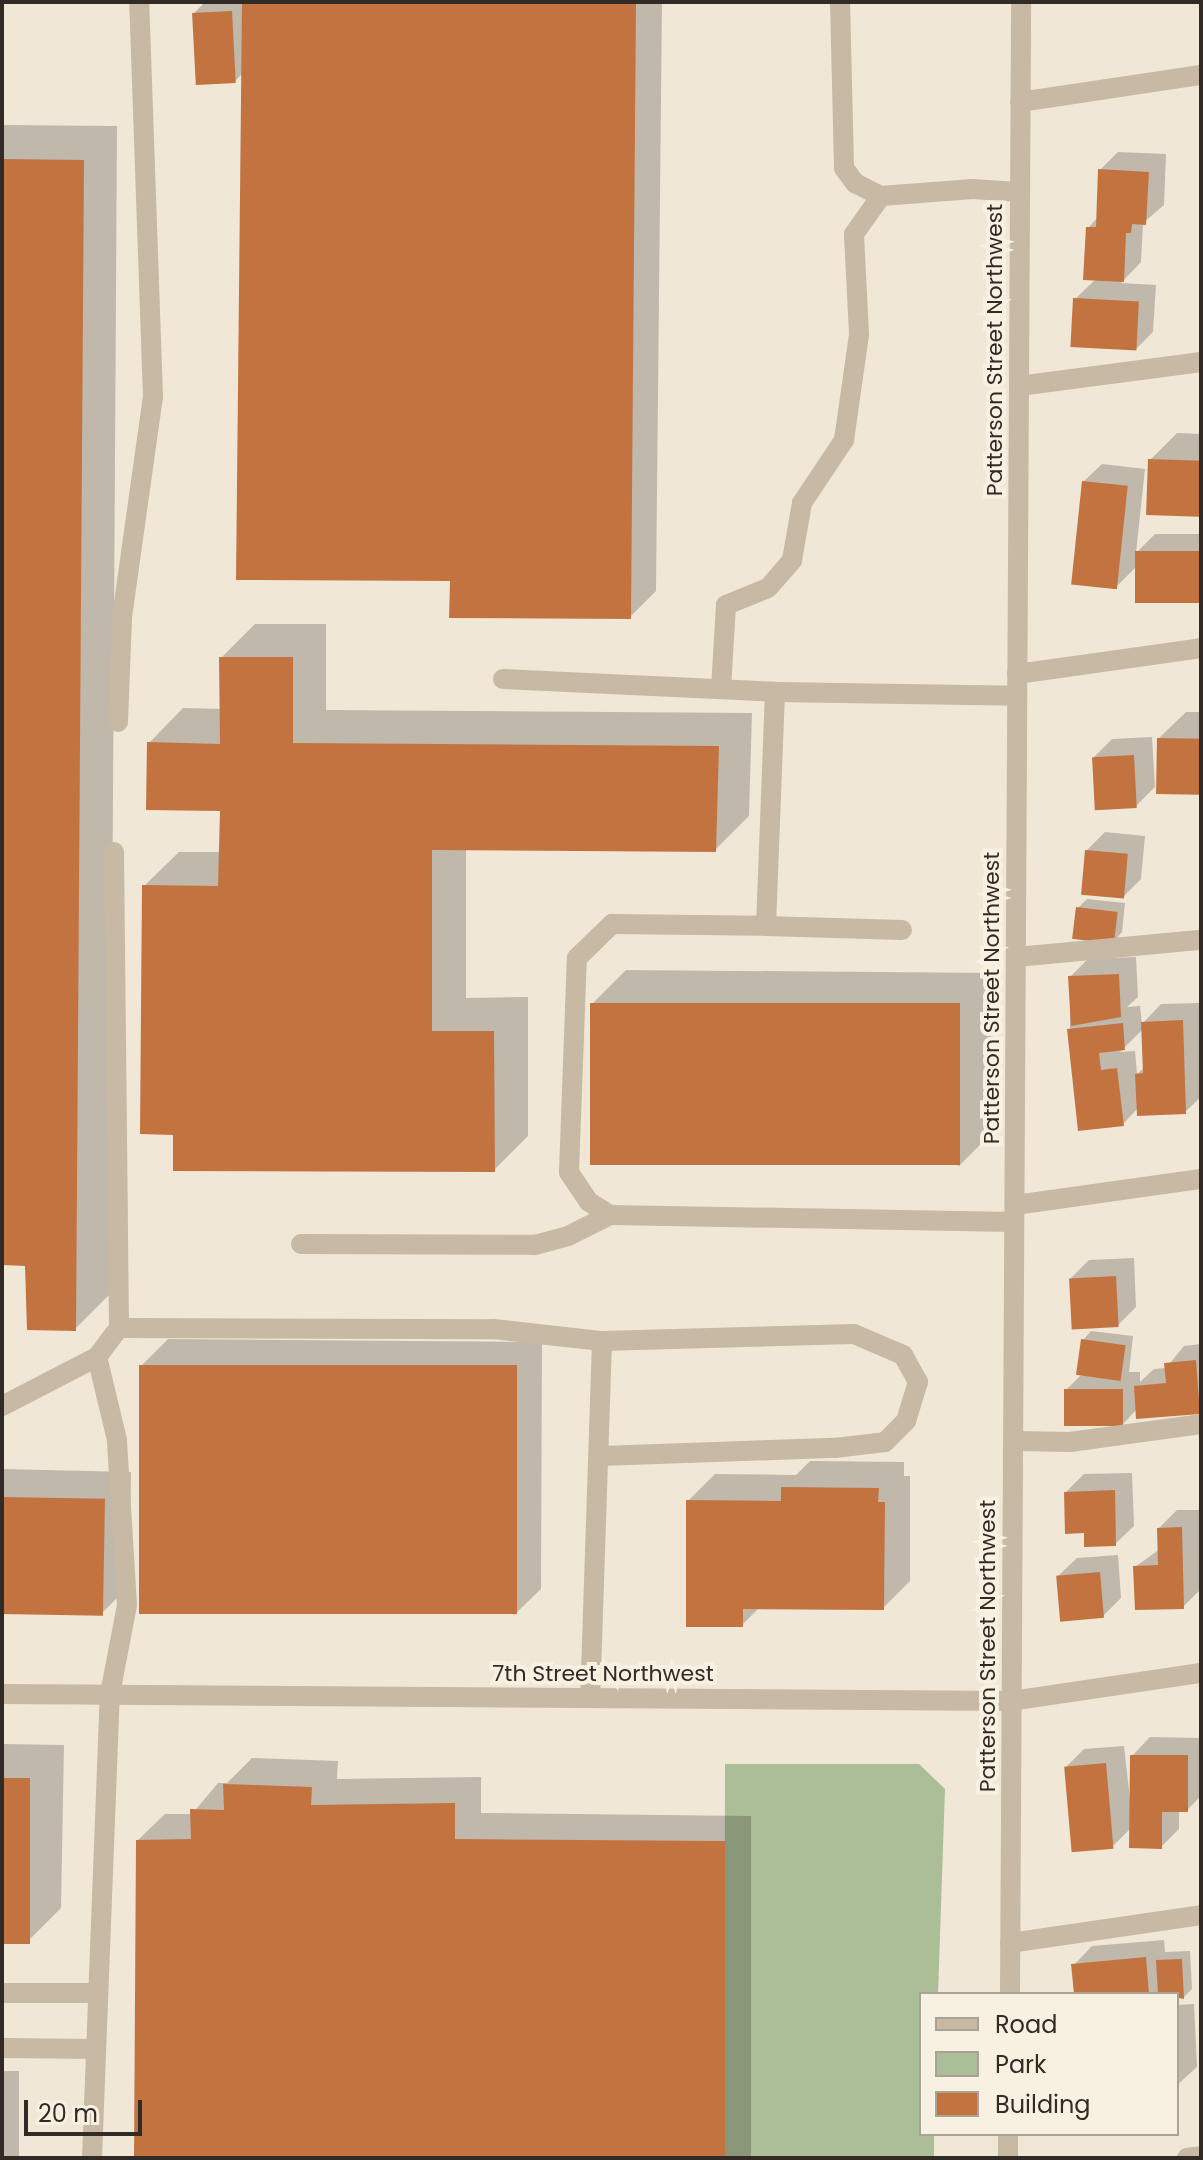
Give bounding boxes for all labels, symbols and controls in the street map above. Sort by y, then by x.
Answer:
street label: Patterson Street Northwest [982,204,1008,496]
street label: Patterson Street Northwest [979,852,1005,1144]
street label: Patterson Street Northwest [975,1500,1001,1792]
street label: 7th Street Northwest [492,1661,714,1687]
legend [919,1992,1179,2136]
text: Road [995,2008,1057,2041]
text: Park [995,2048,1046,2081]
scale bar [28,2084,146,2134]
text: Building [995,2088,1091,2121]
text: 20 m [38,2097,98,2130]

